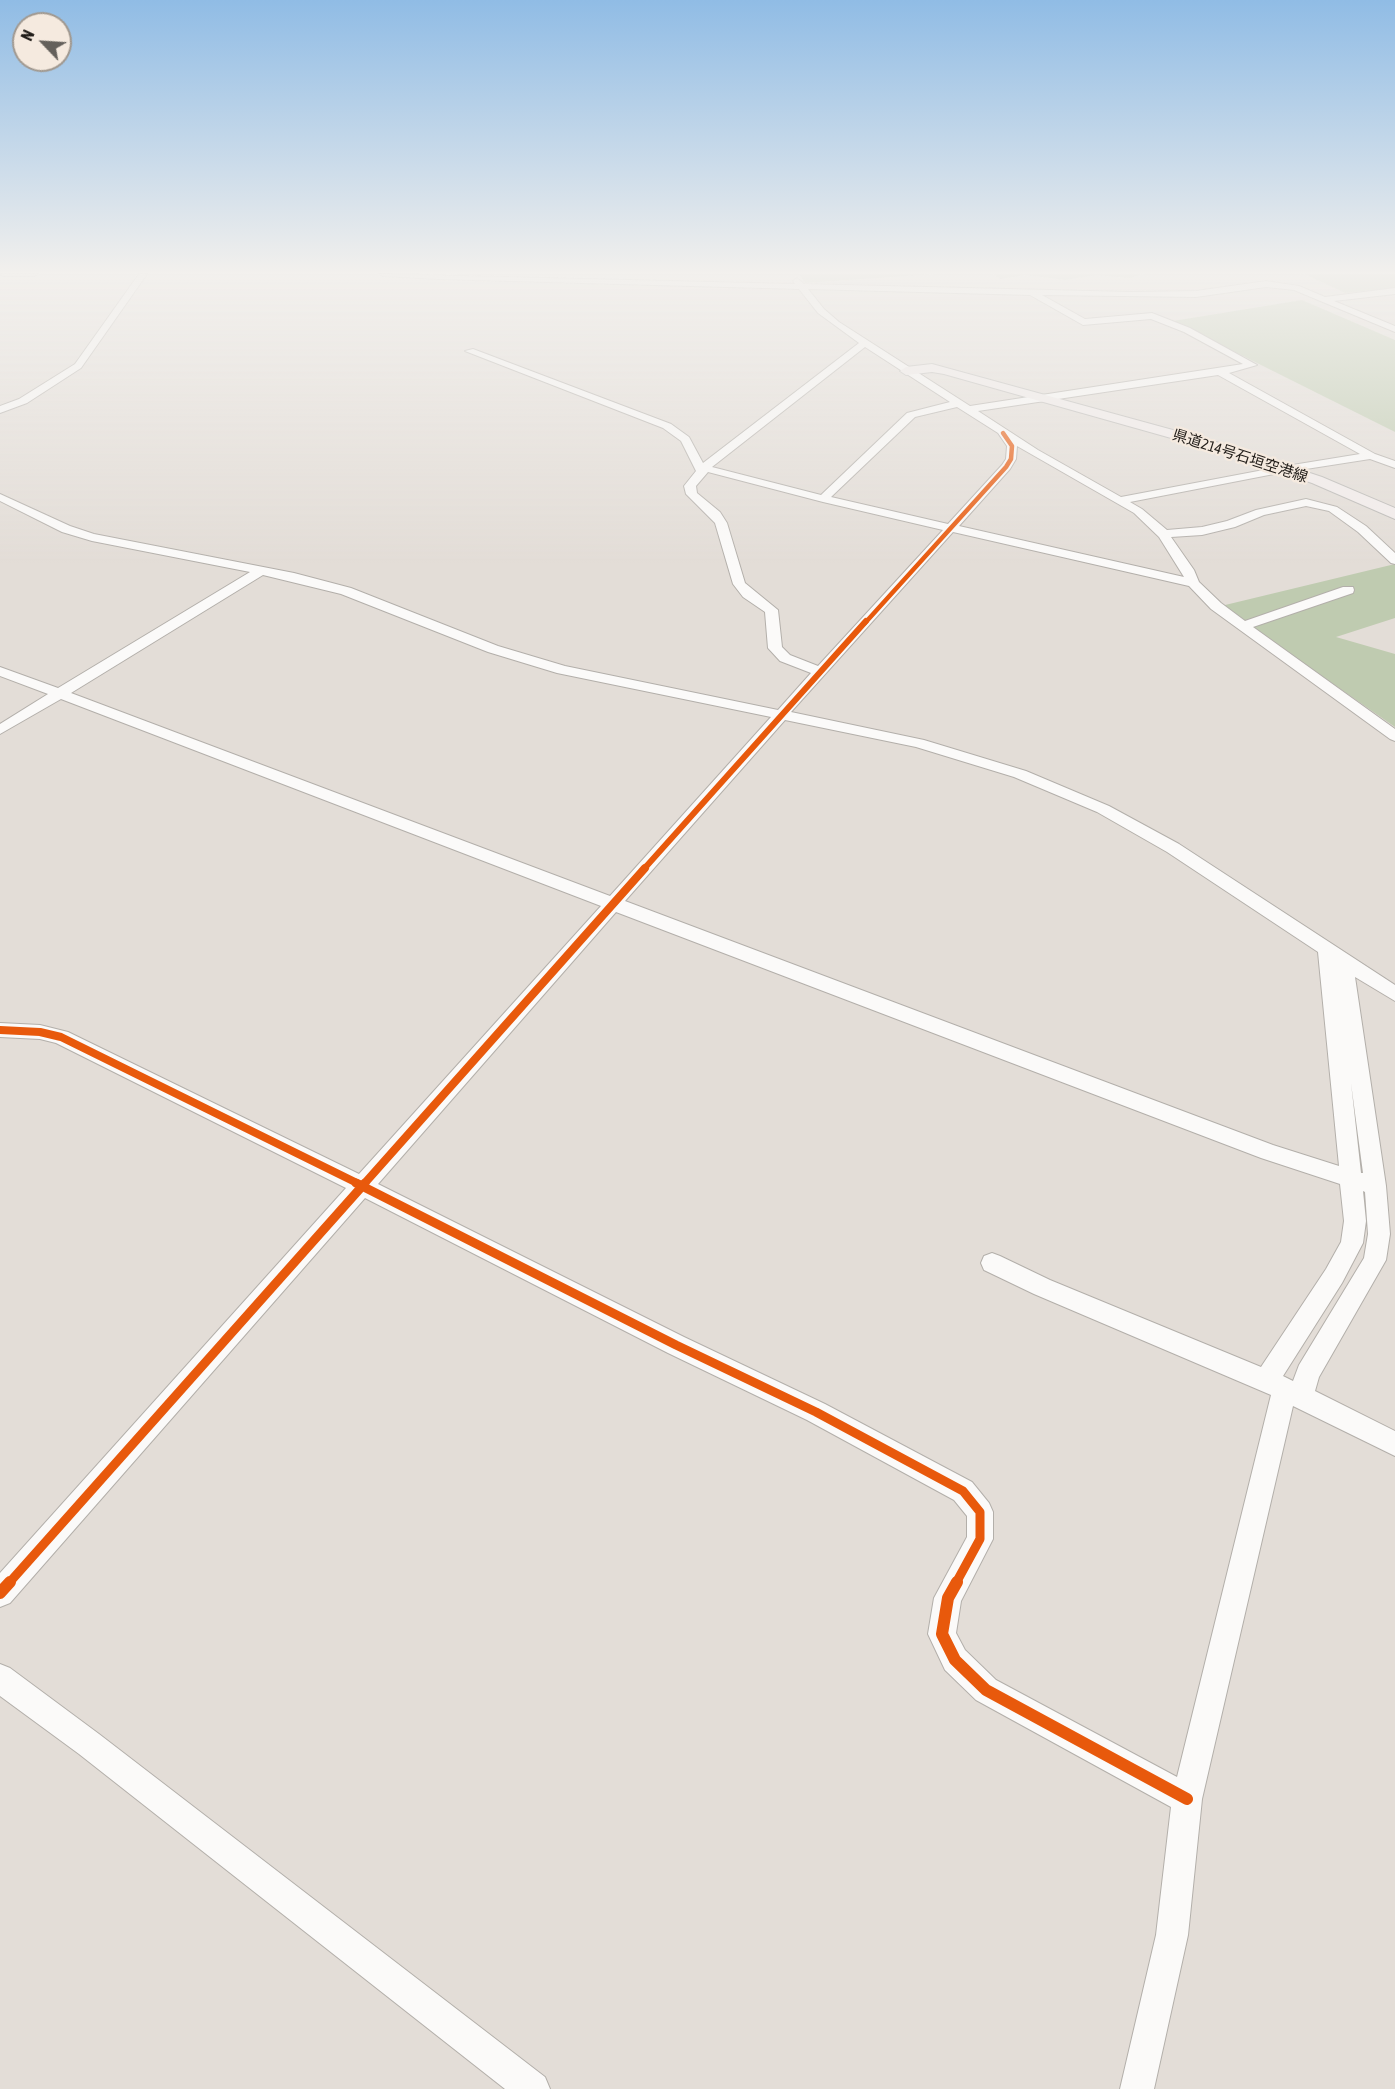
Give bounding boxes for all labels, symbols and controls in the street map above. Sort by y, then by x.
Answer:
north arrow [12,12,72,72]
text: N [17,27,38,43]
street label: 県道214号石垣空港線 [1170,426,1310,486]

